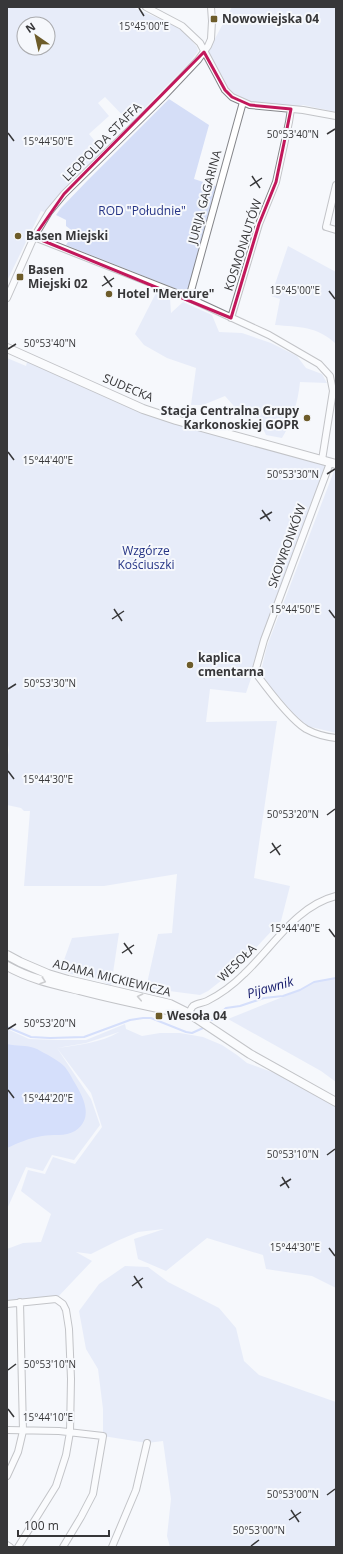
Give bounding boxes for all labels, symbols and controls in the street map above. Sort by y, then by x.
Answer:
place label: Nowowiejska 04 [222,10,319,27]
marker: Nowowiejska 04 [209,14,219,24]
north arrow [16,16,56,56]
text: N [22,19,38,36]
text: 15°45'00"E [119,19,169,33]
street label: LEOPOLDA STAFFA [58,98,145,185]
text: 50°53'40"N [267,127,319,141]
text: 15°44'50"E [23,134,73,148]
street label: JURIJA GAGARINA [184,148,225,247]
street label: KOSMONAUTÓW [220,197,265,293]
park label: ROD "Południe" [98,202,186,219]
place label: Basen Miejski [26,227,108,244]
marker: Basen Miejski [13,231,23,241]
place label: Basen Miejski 02 [28,261,88,292]
marker: Basen Miejski 02 [15,272,25,282]
text: 15°45'00"E [270,283,320,297]
place label: Hotel "Mercure" [117,285,214,302]
marker: Hotel "Mercure" [104,289,114,299]
text: 50°53'40"N [24,336,76,350]
street label: SUDECKA [100,369,156,406]
place label: Stacja Centralna Grupy Karkonoskiej GOPR [161,402,299,433]
marker: Stacja Centralna Grupy Karkonoskiej GOPR [302,413,312,423]
text: 15°44'40"E [23,453,73,467]
text: 50°53'30"N [267,467,319,481]
street label: SKOWRONKÓW [264,502,310,590]
park label: Wzgórze Kościuszki [117,542,175,573]
text: 15°44'50"E [270,602,320,616]
place label: kaplica cmentarna [198,649,264,680]
marker: kaplica cmentarna [185,660,195,670]
text: 50°53'30"N [24,676,76,690]
text: 15°44'30"E [23,772,73,786]
text: 50°53'20"N [267,807,319,821]
text: 15°44'40"E [270,921,320,935]
street label: WESOŁA [214,940,260,985]
street label: ADAMA MICKIEWICZA [51,955,173,1000]
water label: Pijawnik [245,972,296,1002]
one-way arrow [39,976,46,985]
one-way arrow [137,994,143,1002]
place label: Wesoła 04 [167,1007,227,1024]
marker: Wesoła 04 [154,1011,164,1021]
text: 50°53'20"N [24,1016,76,1030]
text: 15°44'20"E [23,1091,73,1105]
text: 50°53'10"N [267,1147,319,1161]
text: 15°44'30"E [270,1240,320,1254]
text: 50°53'10"N [24,1357,76,1371]
text: 15°44'10"E [23,1410,73,1424]
text: 50°53'00"N [267,1487,319,1501]
scale bar [18,1512,109,1538]
text: 100 m [24,1517,59,1534]
text: 50°53'00"N [233,1523,285,1537]

